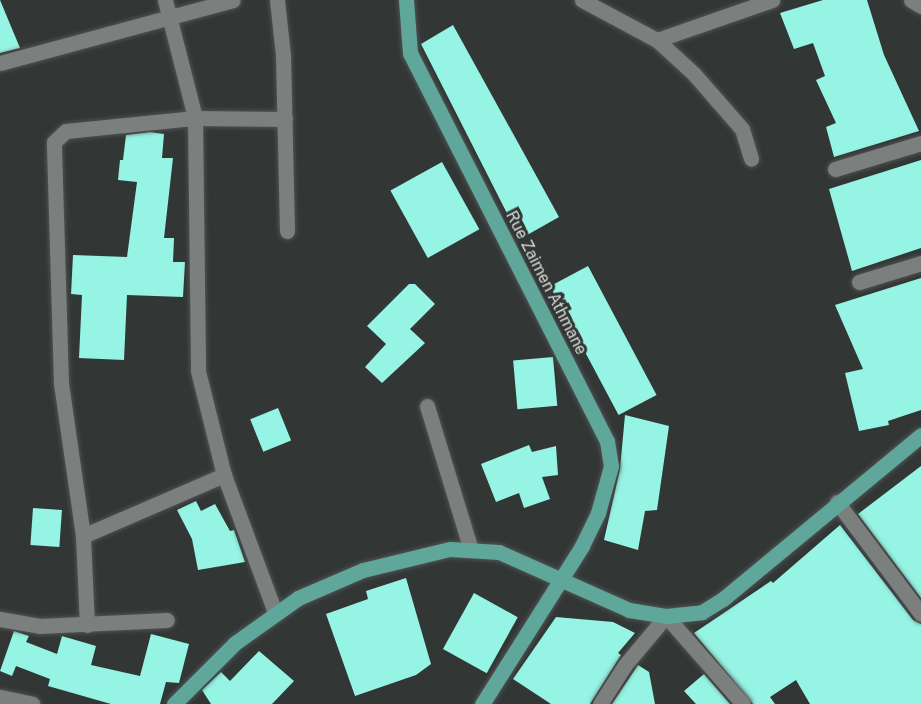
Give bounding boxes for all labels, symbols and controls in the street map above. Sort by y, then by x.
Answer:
street label: Rue Zaimen Athmane [501,208,591,358]

